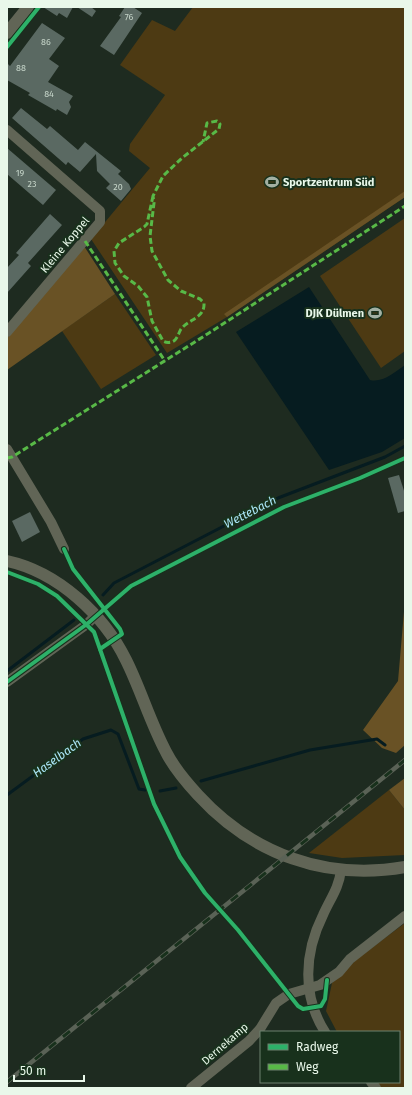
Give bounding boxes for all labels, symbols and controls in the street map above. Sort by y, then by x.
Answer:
house number: 76 [125,12,133,22]
house number: 86 [41,37,51,47]
house number: 88 [16,63,26,73]
house number: 84 [44,89,54,99]
house number: 19 [16,168,25,178]
sports icon: Sportzentrum Süd [264,174,280,190]
place label: Sportzentrum Süd [283,176,374,189]
house number: 23 [28,179,36,189]
house number: 20 [113,182,123,192]
street label: Kleine Koppel [38,214,92,276]
sports icon: DJK Dülmen [367,305,383,321]
place label: DJK Dülmen [306,307,364,320]
water label: Wettebach [222,493,279,531]
water label: Haselbach [30,736,84,780]
street label: Dernekamp [199,1020,251,1068]
legend [260,1031,400,1083]
text: Radweg [296,1040,339,1054]
scale bar [14,1057,84,1083]
text: Weg [296,1060,319,1074]
text: 50 m [20,1064,46,1078]

